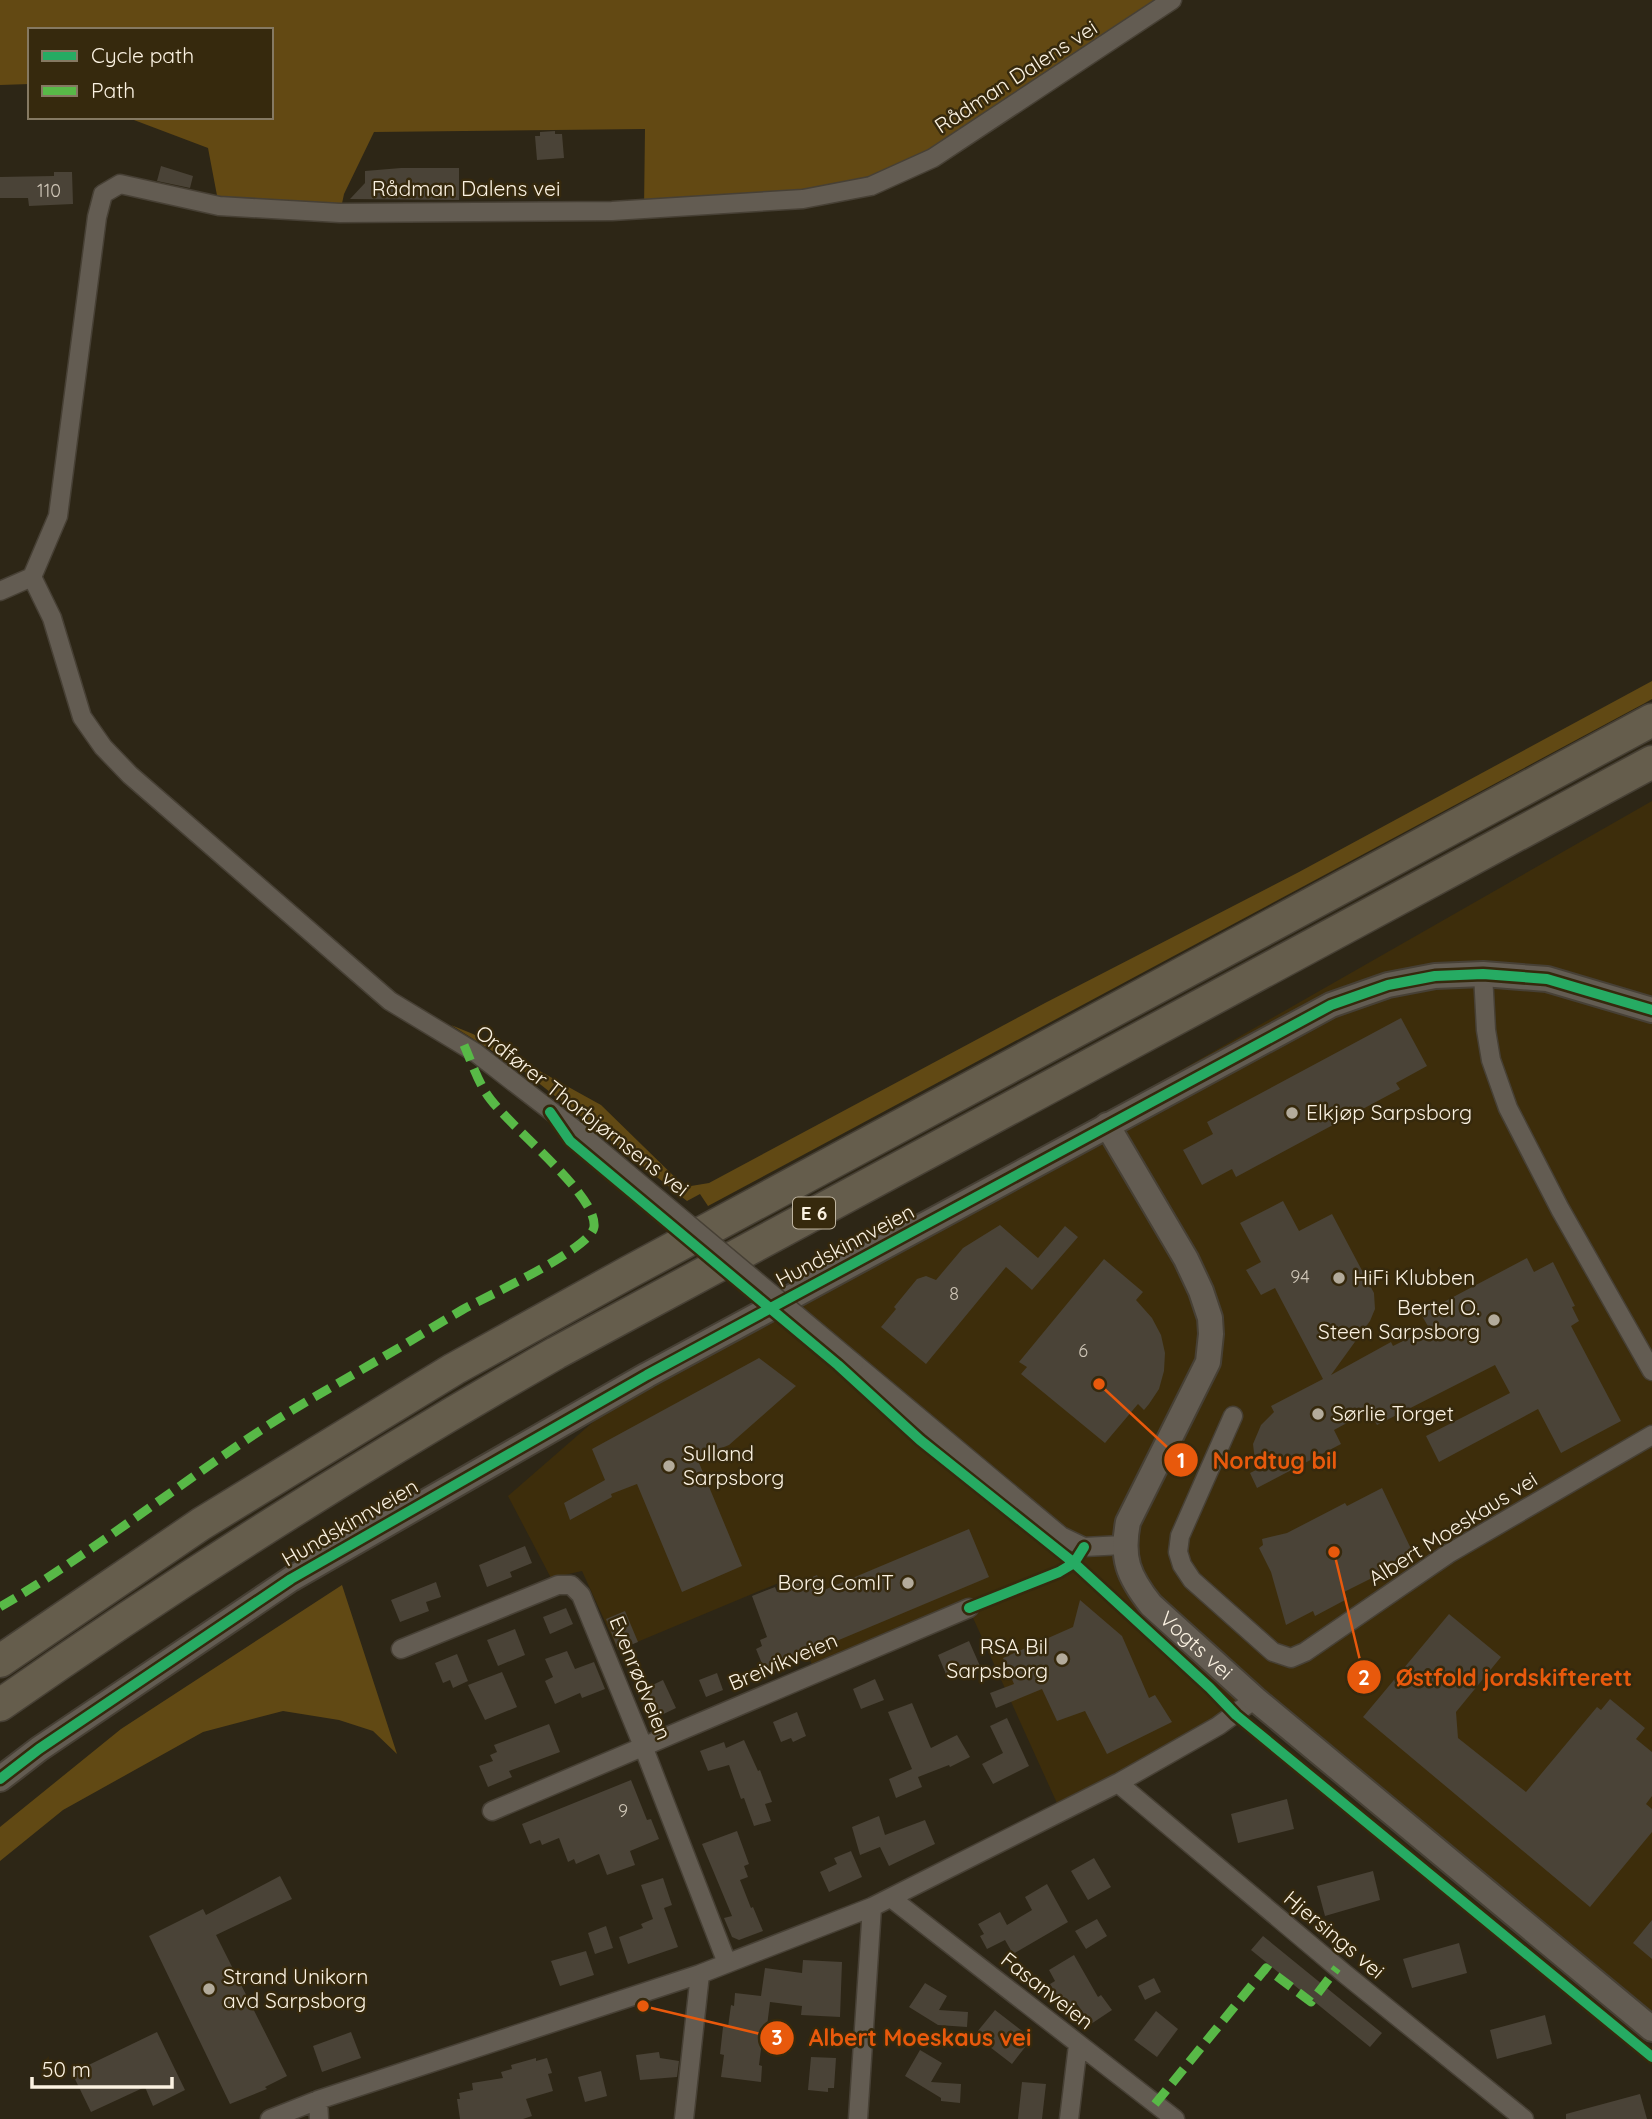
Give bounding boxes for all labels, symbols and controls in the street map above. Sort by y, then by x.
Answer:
street label: Rådman Dalens vei [929,14,1102,138]
legend [28,28,273,119]
text: Cycle path [91,42,194,68]
text: Path [91,77,135,103]
street label: Rådman Dalens vei [372,175,560,201]
house number: 110 [37,179,61,202]
street label: Ordfører Thorbjørnsens vei [471,1019,694,1202]
place label: Elkjøp Sarpsborg [1306,1099,1472,1125]
marker: Elkjøp Sarpsborg [1284,1105,1300,1121]
street label: Hundskinnveien [771,1198,918,1293]
road number: E 6 [793,1198,835,1228]
place label: HiFi Klubben [1353,1264,1475,1290]
house number: 94 [1290,1265,1310,1288]
marker: HiFi Klubben [1331,1270,1347,1286]
house number: 8 [949,1282,959,1305]
place label: Bertel O. Steen Sarpsborg [1318,1294,1480,1344]
marker: Bertel O. Steen Sarpsborg [1486,1312,1502,1328]
house number: 6 [1078,1339,1088,1362]
place label: Sørlie Torget [1332,1400,1454,1426]
marker: Sørlie Torget [1310,1406,1326,1422]
callout: Nordtug bil [1164,1438,1352,1482]
place label: Sulland Sarpsborg [683,1440,784,1490]
text: Nordtug bil [1212,1446,1338,1475]
text: 1 [1177,1447,1185,1473]
marker: Sulland Sarpsborg [661,1458,677,1474]
street label: Albert Moeskaus vei [1363,1466,1542,1591]
street label: Hundskinnveien [277,1473,422,1572]
place label: Borg ComIT [778,1569,894,1595]
marker: Borg ComIT [900,1575,916,1591]
street label: Vogts vei [1155,1605,1239,1685]
street label: Evenrødveien [604,1612,678,1743]
street label: Breivikveien [724,1626,841,1696]
place label: RSA Bil Sarpsborg [947,1633,1048,1683]
marker: RSA Bil Sarpsborg [1054,1651,1070,1667]
callout: Østfold jordskifterett [1347,1655,1646,1699]
text: Østfold jordskifterett [1396,1663,1632,1692]
text: 2 [1358,1664,1370,1690]
house number: 9 [618,1799,628,1822]
street label: Hjersings vei [1279,1885,1390,1984]
street label: Fasanveien [996,1946,1099,2034]
place label: Strand Unikorn avd Sarpsborg [223,1963,368,2013]
marker: Strand Unikorn avd Sarpsborg [201,1981,217,1997]
callout: Albert Moeskaus vei [760,2016,1045,2060]
text: Albert Moeskaus vei [809,2023,1031,2052]
text: 3 [771,2024,783,2050]
scale bar [32,2046,172,2090]
text: 50 m [42,2056,91,2082]

